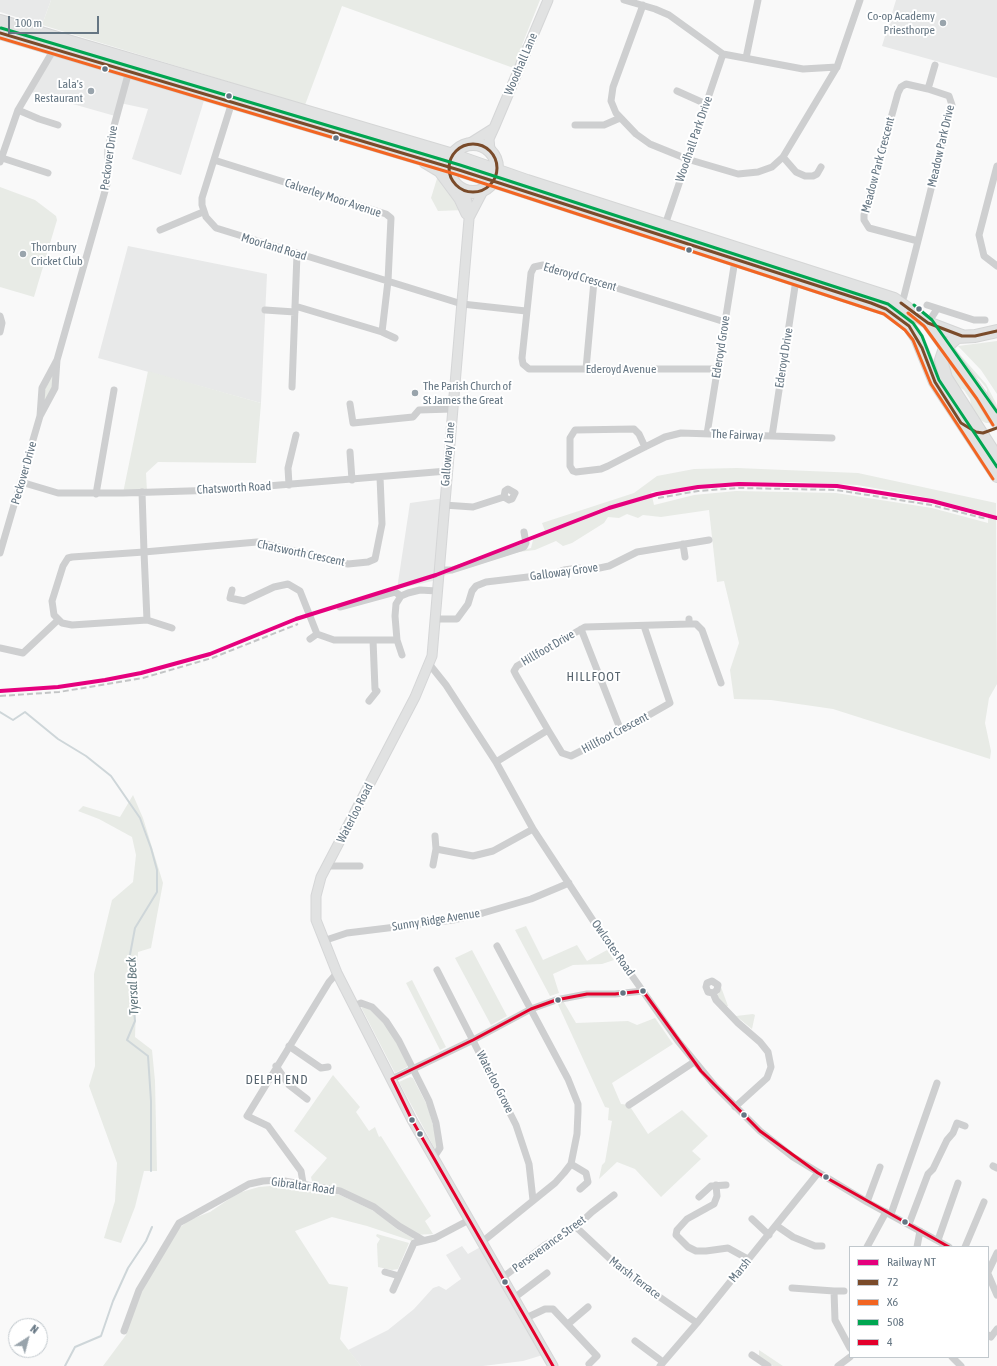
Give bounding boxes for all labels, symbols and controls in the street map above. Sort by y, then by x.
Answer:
scale bar [10,8,101,34]
place label: Co-op Academy Priesthorpe [867,9,935,37]
text: 100 m [15,16,42,30]
marker: Co-op Academy Priesthorpe [938,18,948,28]
street label: Woodhall Lane [501,31,541,97]
unlabelled marker [100,64,110,74]
place label: Lala's Restaurant [34,77,83,105]
marker: Lala's Restaurant [86,86,96,96]
unlabelled marker [224,91,234,101]
street label: Woodhall Park Drive [673,94,715,184]
street label: Meadow Park Drive [925,103,957,189]
street label: Meadow Park Crescent [858,116,898,214]
street label: Peckover Drive [97,125,121,191]
unlabelled marker [331,133,341,143]
street label: Calverley Moor Avenue [283,176,383,220]
street label: Moorland Road [240,230,308,264]
place label: Thornbury Cricket Club [31,240,83,268]
unlabelled marker [684,245,694,255]
marker: Thornbury Cricket Club [18,249,28,259]
street label: Ederoyd Crescent [542,260,618,294]
unlabelled marker [914,304,924,314]
street label: Ederoyd Grove [709,315,733,379]
street label: Ederoyd Drive [772,327,796,389]
street label: Ederoyd Avenue [586,362,656,376]
place label: The Parish Church of St James the Great [423,379,512,407]
marker: The Parish Church of St James the Great [410,388,420,398]
street label: Galloway Lane [438,421,458,487]
street label: The Fairway [711,427,763,443]
street label: Peckover Drive [8,440,40,506]
street label: Chatsworth Road [196,479,272,497]
street label: Chatsworth Crescent [256,537,346,569]
street label: Galloway Grove [529,560,599,584]
street label: Hillfoot Drive [519,627,577,669]
district label: HILLFOOT [567,669,621,685]
street label: Hillfoot Crescent [579,709,651,757]
street label: Waterloo Road [334,781,376,845]
street label: Sunny Ridge Avenue [391,906,481,934]
street label: Owlcotes Road [588,917,638,979]
water label: Tyersal Beck [124,956,142,1016]
unlabelled marker [638,986,648,996]
unlabelled marker [618,988,628,998]
unlabelled marker [553,995,563,1005]
street label: Waterloo Grove [473,1048,517,1116]
district label: DELPH END [245,1072,309,1088]
unlabelled marker [739,1110,749,1120]
unlabelled marker [407,1115,417,1125]
unlabelled marker [415,1129,425,1139]
unlabelled marker [821,1172,831,1182]
street label: Gibraltar Road [270,1174,336,1198]
street label: Perseverance Street [510,1213,588,1275]
unlabelled marker [900,1217,910,1227]
legend [849,1246,989,1358]
street label: Marsh Terrace [606,1254,664,1302]
street label: Marsh [726,1255,754,1285]
text: Railway NT [887,1255,936,1269]
text: 72 [887,1275,898,1289]
unlabelled marker [500,1277,510,1287]
text: X6 [887,1295,898,1309]
text: 508 [887,1315,904,1329]
north arrow [8,1318,48,1358]
text: N [28,1322,41,1336]
text: 4 [887,1335,893,1349]

